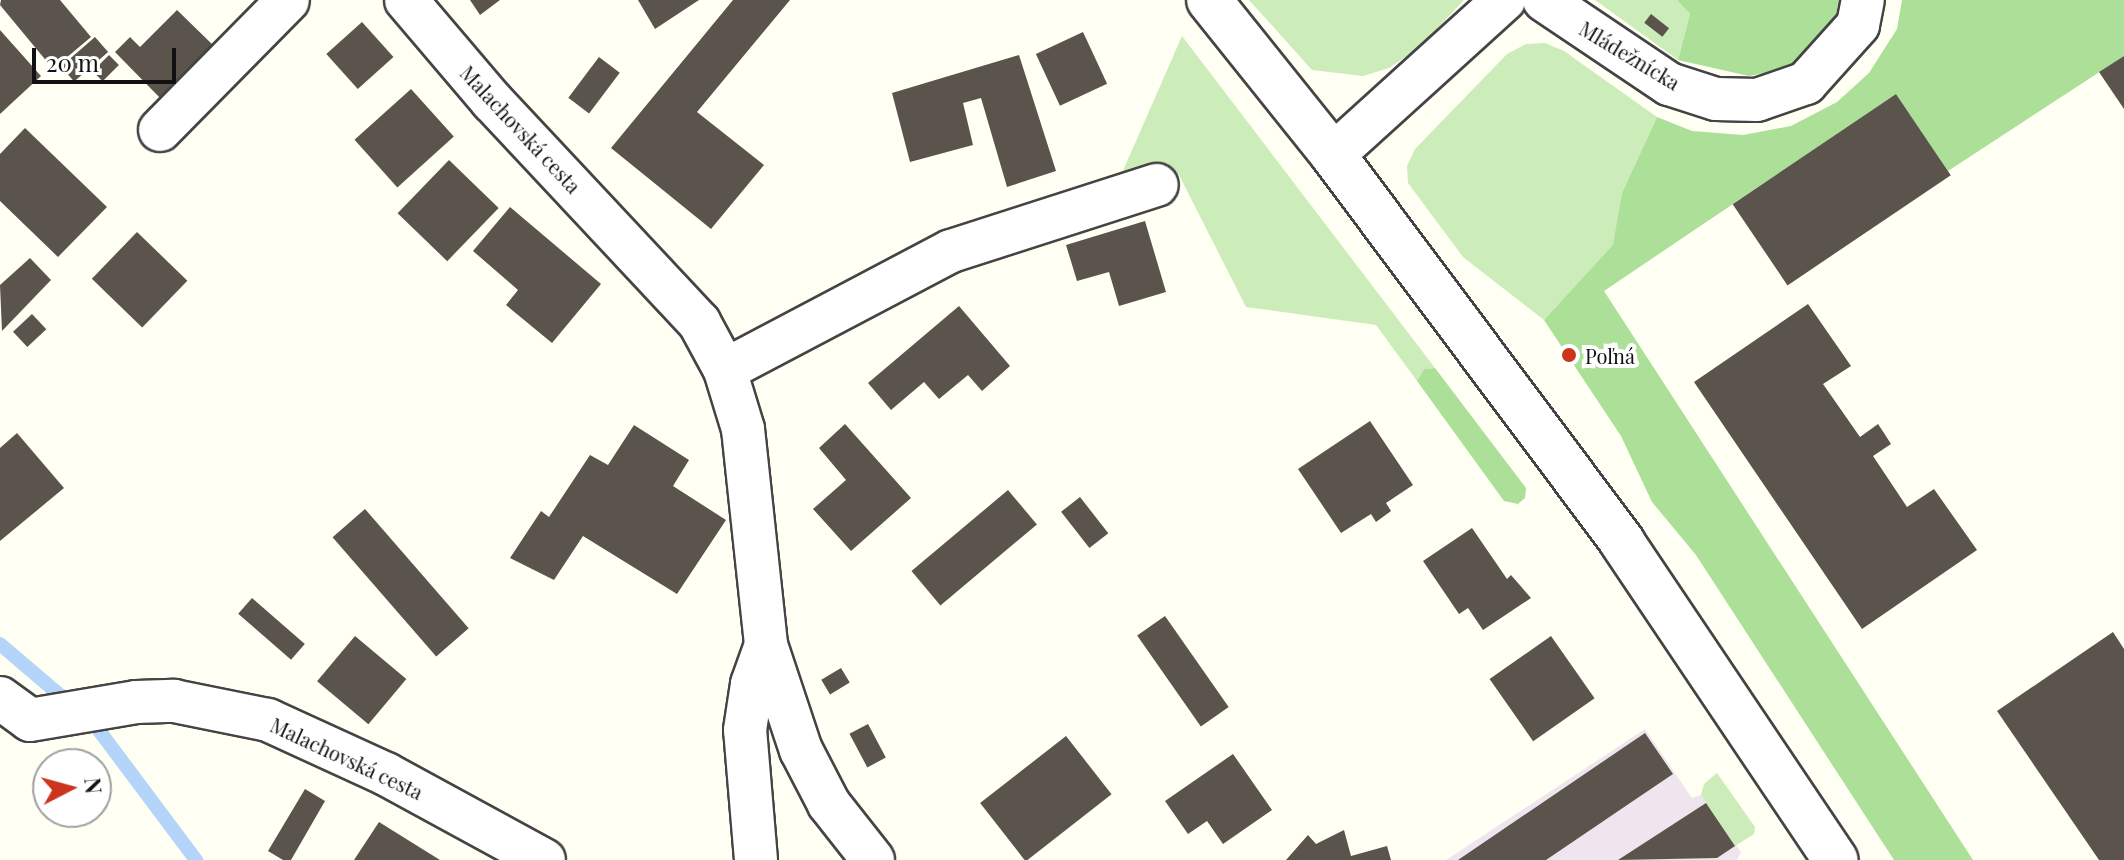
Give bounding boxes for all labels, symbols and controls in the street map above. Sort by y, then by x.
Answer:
street label: Mládežnícka [1576,16,1684,94]
scale bar [36,32,180,82]
text: 20 m [46,46,99,78]
street label: Malachovská cesta [456,60,586,198]
place label: Poľná [1585,343,1635,367]
marker: Poľná [1560,346,1578,364]
street label: Malachovská cesta [267,712,427,804]
north arrow [32,748,112,828]
text: N [78,776,110,795]

